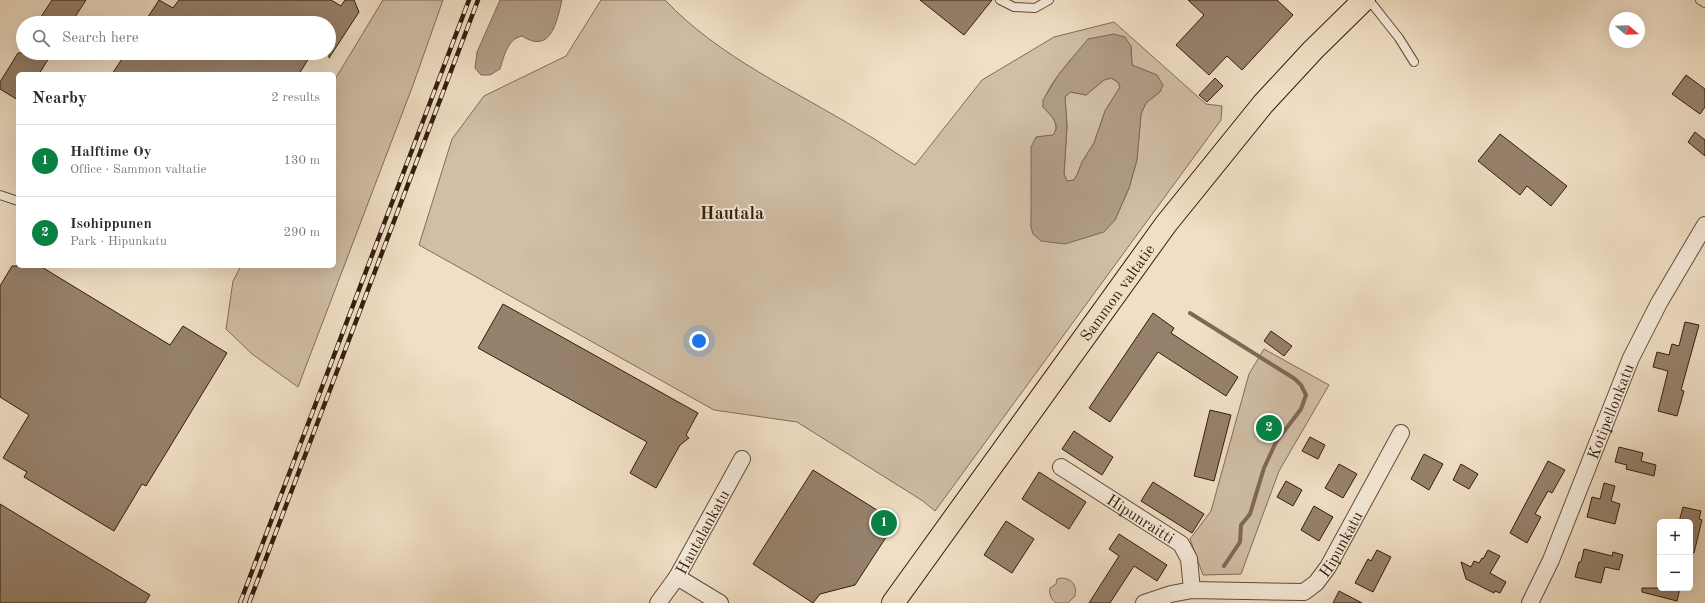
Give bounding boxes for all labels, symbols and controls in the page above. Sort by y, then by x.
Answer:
north arrow [1609,12,1645,48]
search box [16,16,336,60]
icon: search [30,27,52,49]
text: Search here [62,31,139,46]
text: Nearby [32,90,87,107]
text: 2 results [271,91,320,104]
text: Halftime Oy [70,145,152,160]
text: 1 [41,154,49,167]
text: 130 m [283,154,320,167]
text: Office · Sammon valtatie [70,163,207,176]
district label: Hautala [700,205,764,223]
text: Isohippunen [70,217,152,232]
text: 2 [41,226,49,239]
text: 290 m [283,226,320,239]
text: Park · Hipunkatu [70,235,167,248]
street label: Sammon valtatie [1078,242,1159,345]
your location [689,331,709,351]
street label: Kotipellonkatu [1586,361,1638,462]
pin: 2 [1256,413,1282,443]
street label: Hautalankatu [674,487,734,578]
street label: Hipunraitti [1103,493,1176,547]
pin: 1 [871,508,897,538]
street label: Hipunkatu [1317,509,1367,581]
map controls [1657,519,1693,591]
button: + [1657,519,1693,555]
button: − [1657,555,1693,591]

